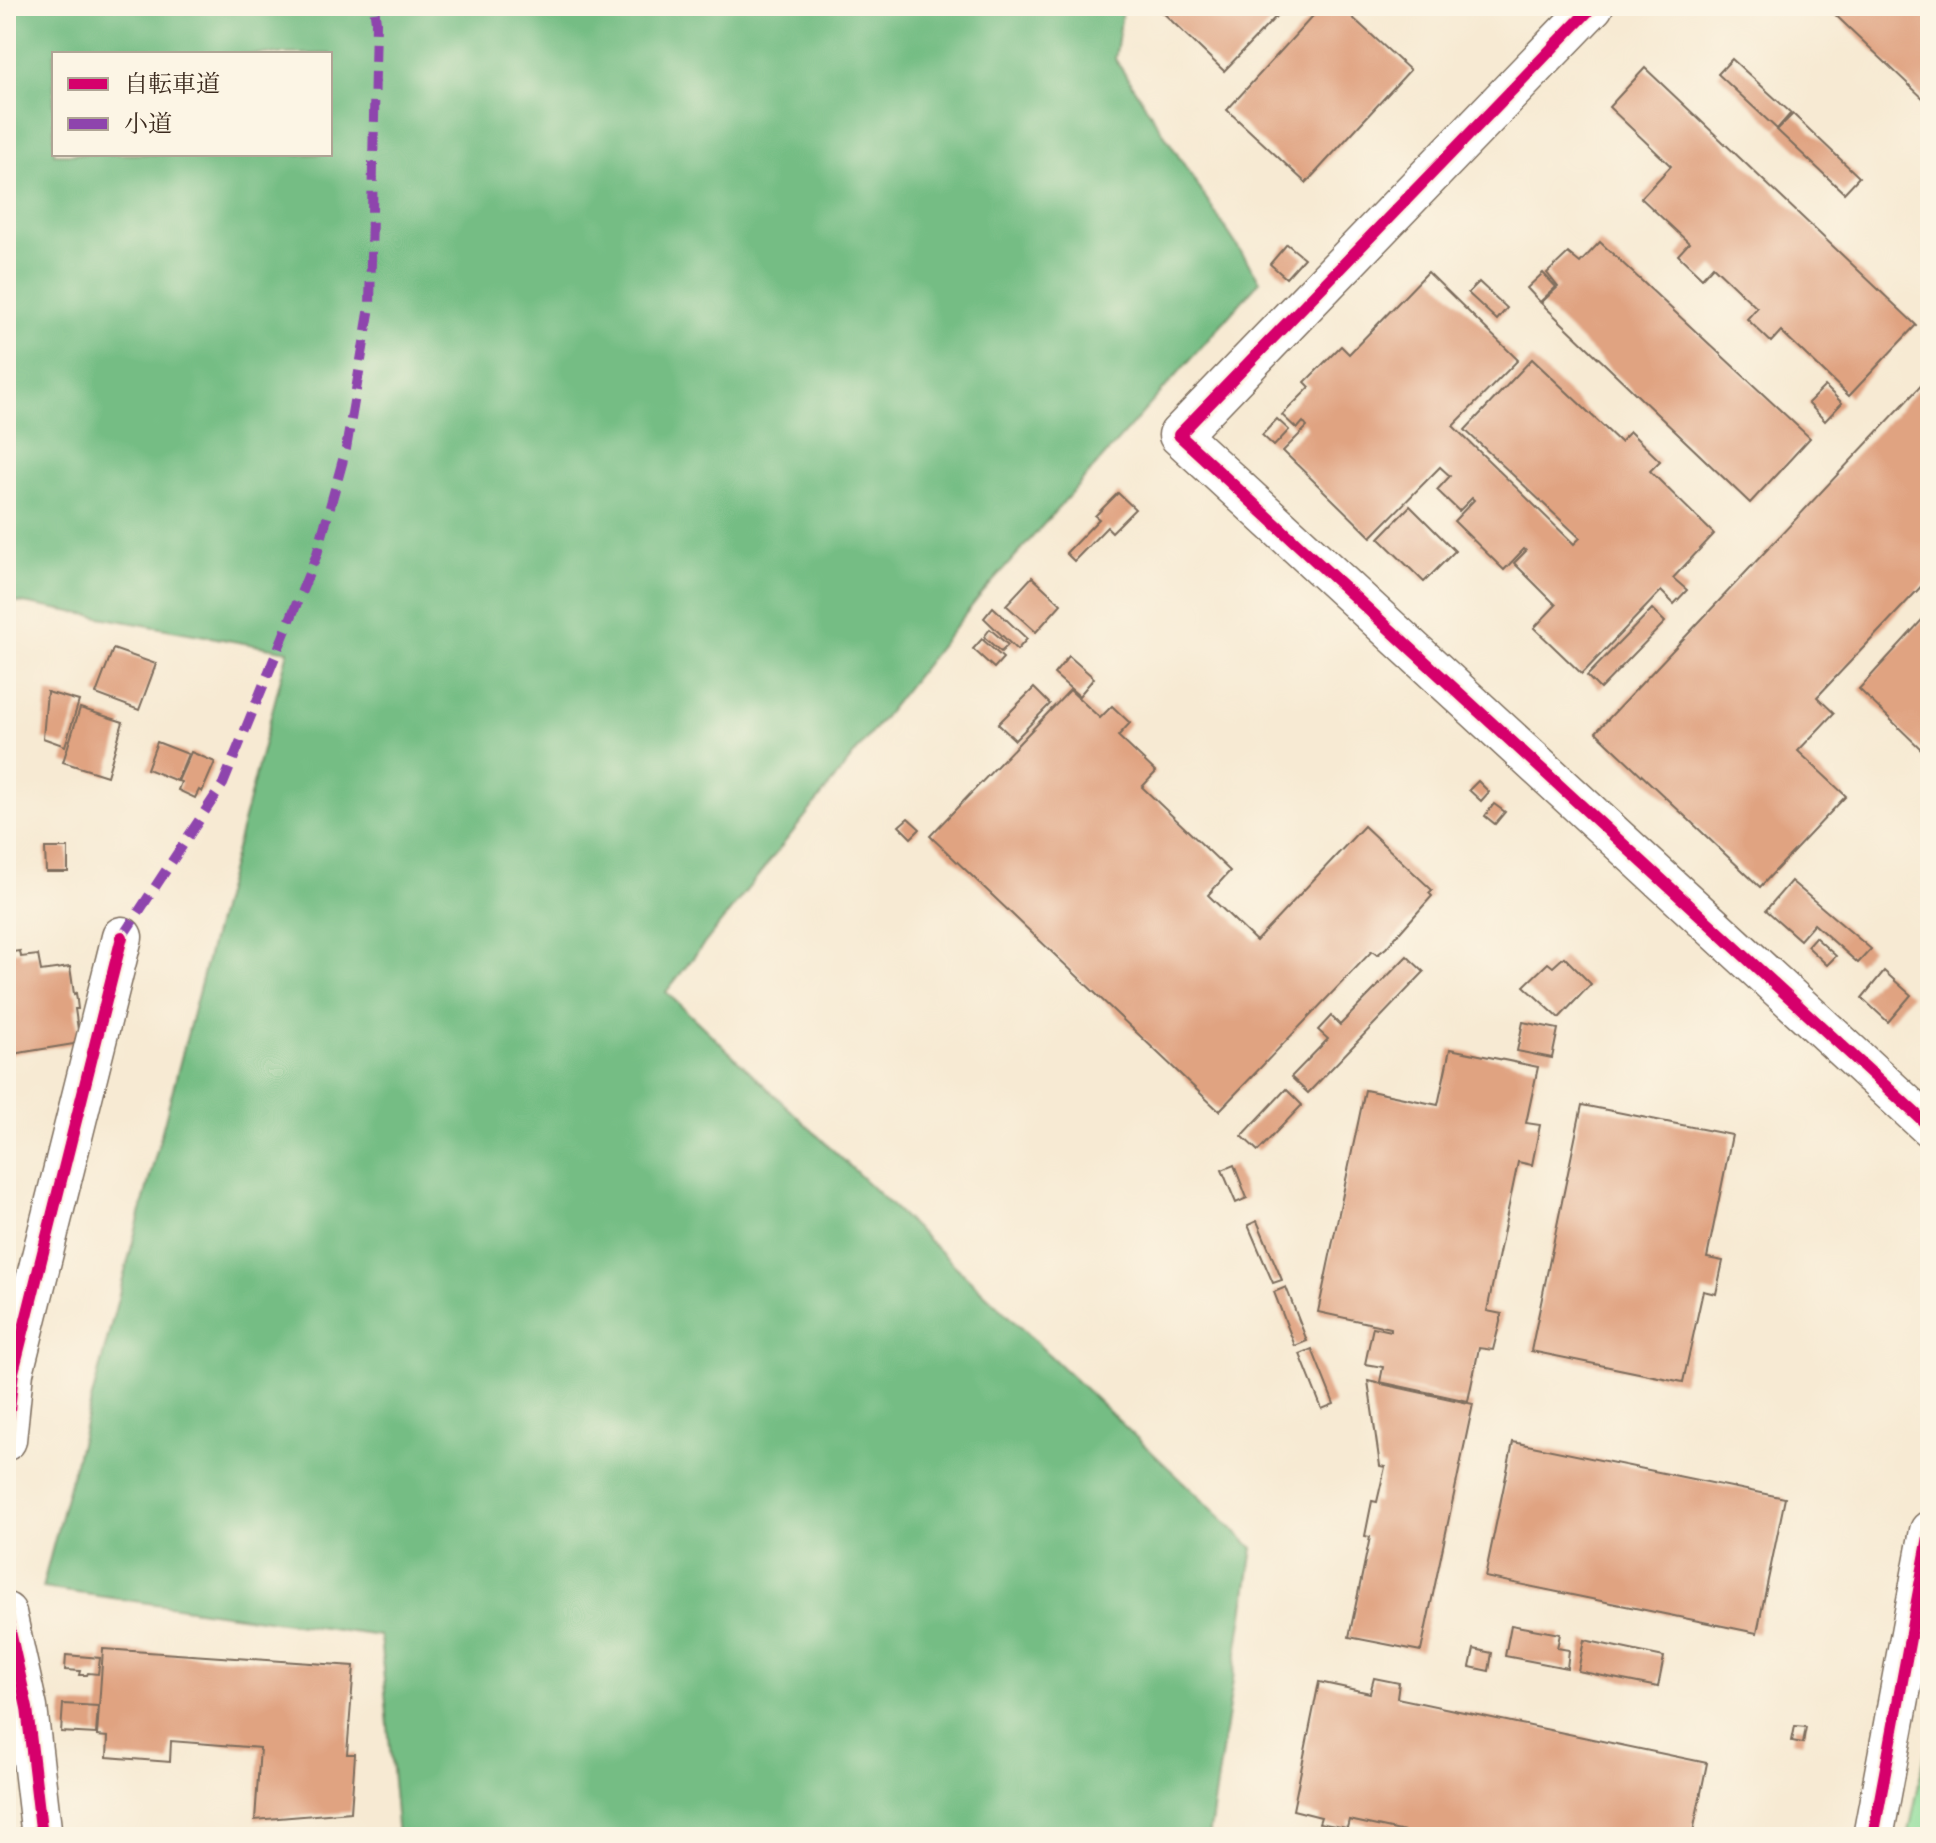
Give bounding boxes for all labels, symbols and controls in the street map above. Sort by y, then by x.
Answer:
legend [52,52,332,156]
text: 自転車道 [124,70,220,98]
text: 小道 [124,110,172,138]

